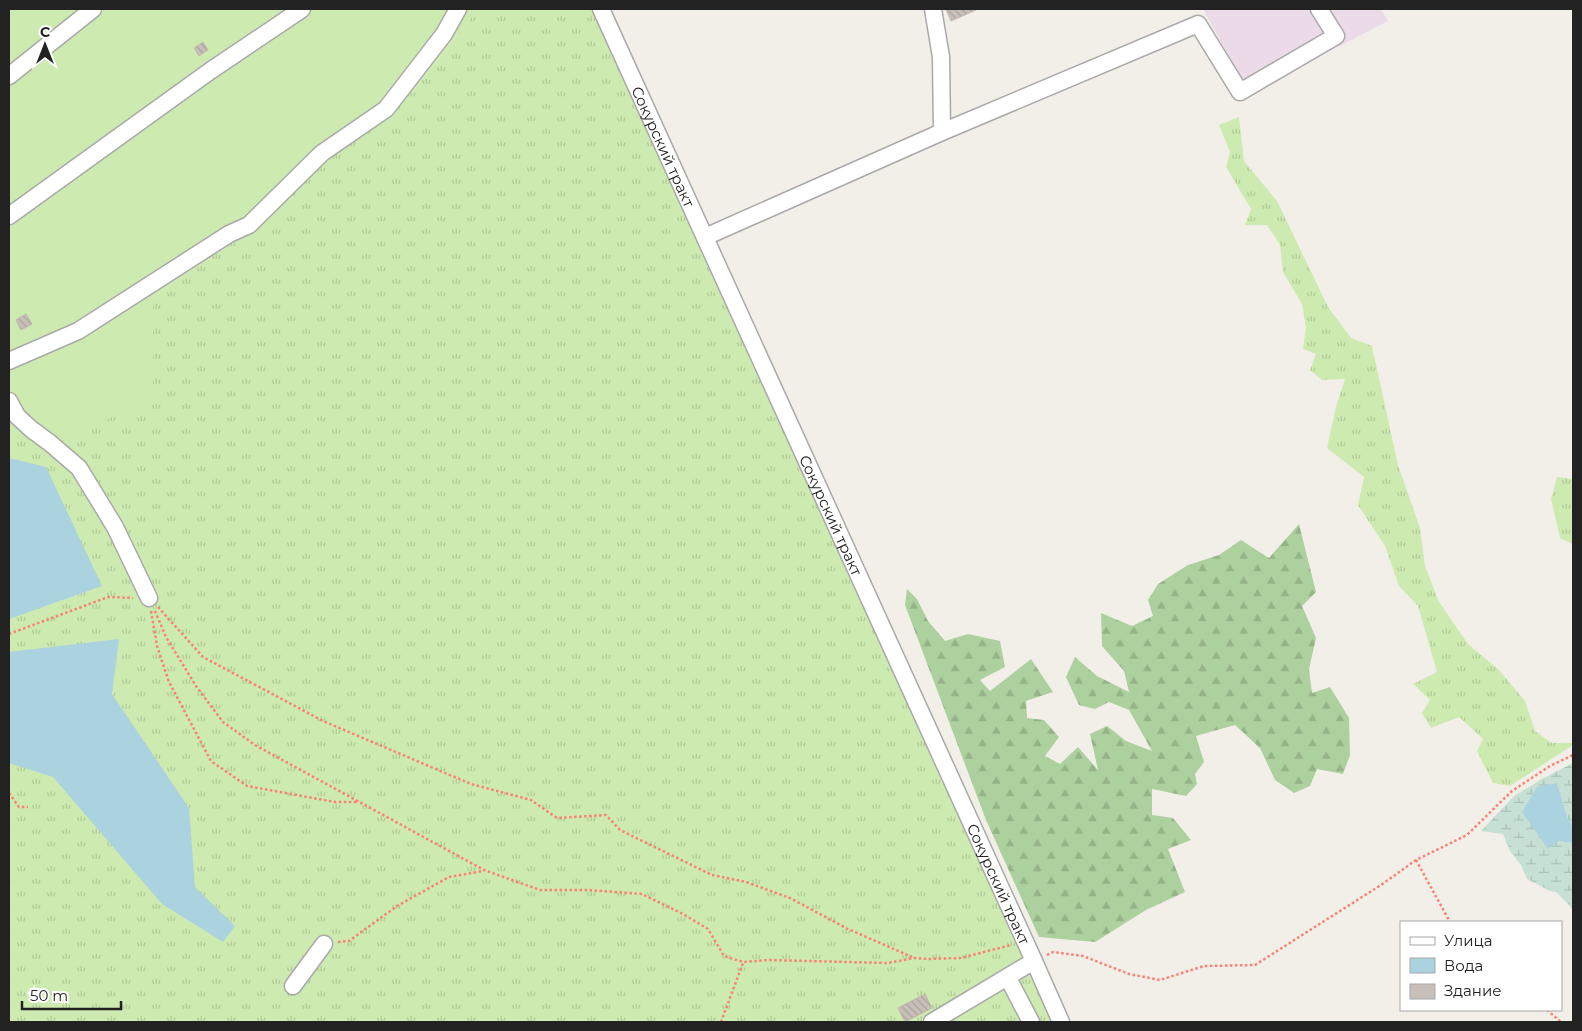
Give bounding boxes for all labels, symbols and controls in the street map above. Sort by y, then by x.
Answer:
north arrow [20,20,70,70]
text: С [40,23,50,41]
street label: Сокурский тракт [628,83,700,211]
street label: Сокурский тракт [796,452,867,579]
street label: Сокурский тракт [963,820,1035,948]
legend [1400,921,1562,1011]
text: Улица [1444,931,1492,950]
text: Вода [1444,956,1483,975]
scale bar [22,978,121,1010]
text: Здание [1444,981,1502,1000]
text: 50 m [30,986,68,1005]

